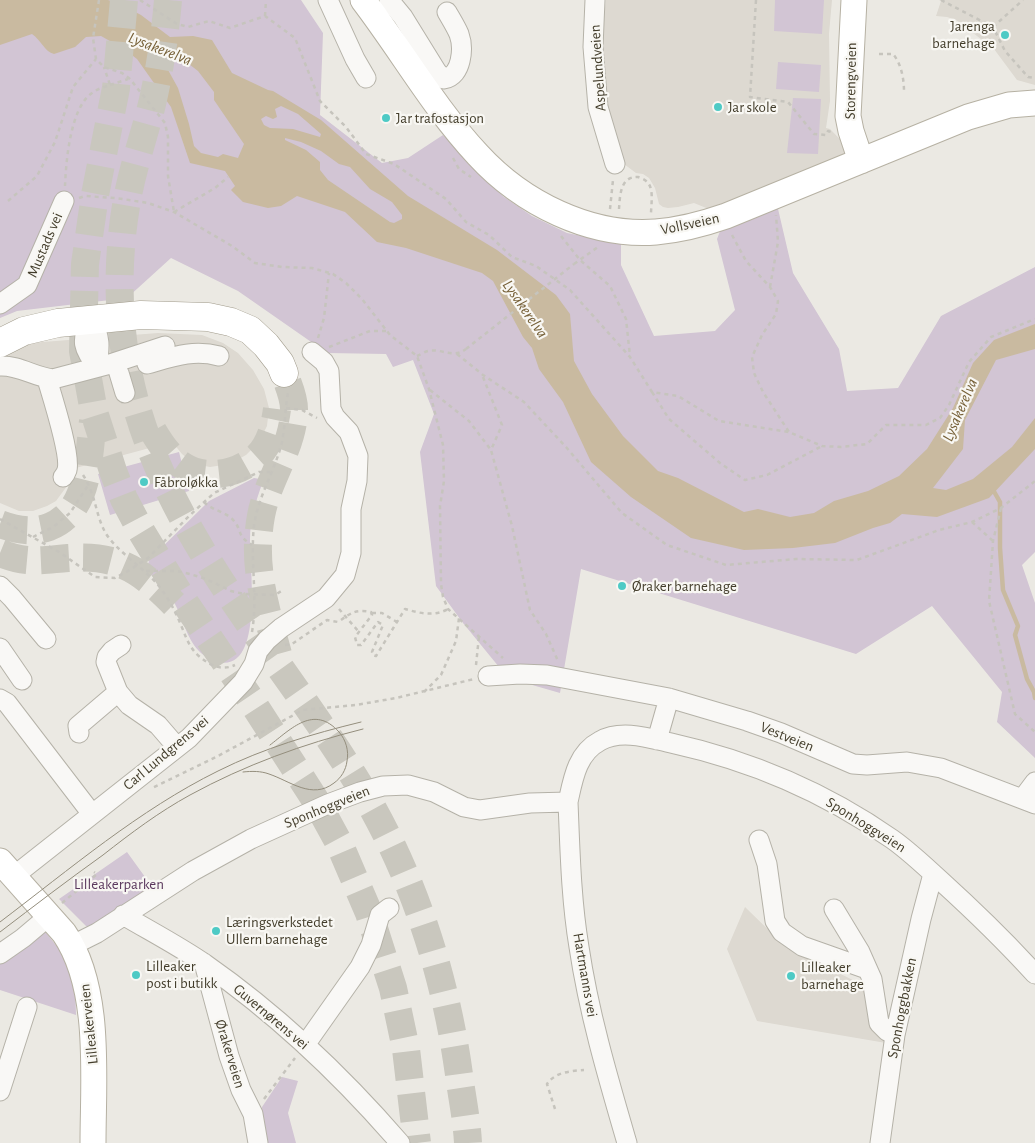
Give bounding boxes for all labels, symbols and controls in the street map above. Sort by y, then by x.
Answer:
place label: Jarenga barnehage [932,17,995,52]
street label: Aspelundveien [586,24,610,112]
water label: Lysakerelva [126,28,194,70]
marker: Jarenga barnehage [999,29,1011,41]
street label: Storengveien [841,42,861,120]
place label: Jar skole [728,98,777,116]
marker: Jar skole [712,101,724,113]
place label: Jar trafostasjon [396,109,484,127]
marker: Jar trafostasjon [380,112,392,124]
street label: Vollsveien [659,209,721,239]
street label: Mustads vei [23,210,67,280]
water label: Lysakerelva [498,276,552,342]
water label: Lysakerelva [938,376,982,444]
place label: Fåbroløkka [154,473,218,491]
marker: Fåbroløkka [138,476,150,488]
place label: Øraker barnehage [632,577,737,595]
marker: Øraker barnehage [616,580,628,592]
street label: Carl Lundgrens vei [119,712,213,794]
street label: Vestveien [757,718,817,756]
street label: Sponhoggveien [282,782,372,832]
street label: Sponhoggveien [823,793,909,857]
park label: Lilleakerparken [74,875,164,893]
place label: Læringsverkstedet Ullern barnehage [226,913,333,948]
marker: Læringsverkstedet Ullern barnehage [210,925,222,937]
street label: Hartmanns vei [569,931,601,1019]
street label: Sponhoggbakken [883,956,921,1060]
place label: Lilleaker post i butikk [146,957,217,992]
place label: Lilleaker barnehage [801,958,864,993]
marker: Lilleaker post i butikk [130,969,142,981]
marker: Lilleaker barnehage [785,970,797,982]
street label: Guvernørens vei [230,980,312,1054]
street label: Lilleakerveien [76,983,102,1065]
street label: Ørakerveien [211,1017,249,1091]

